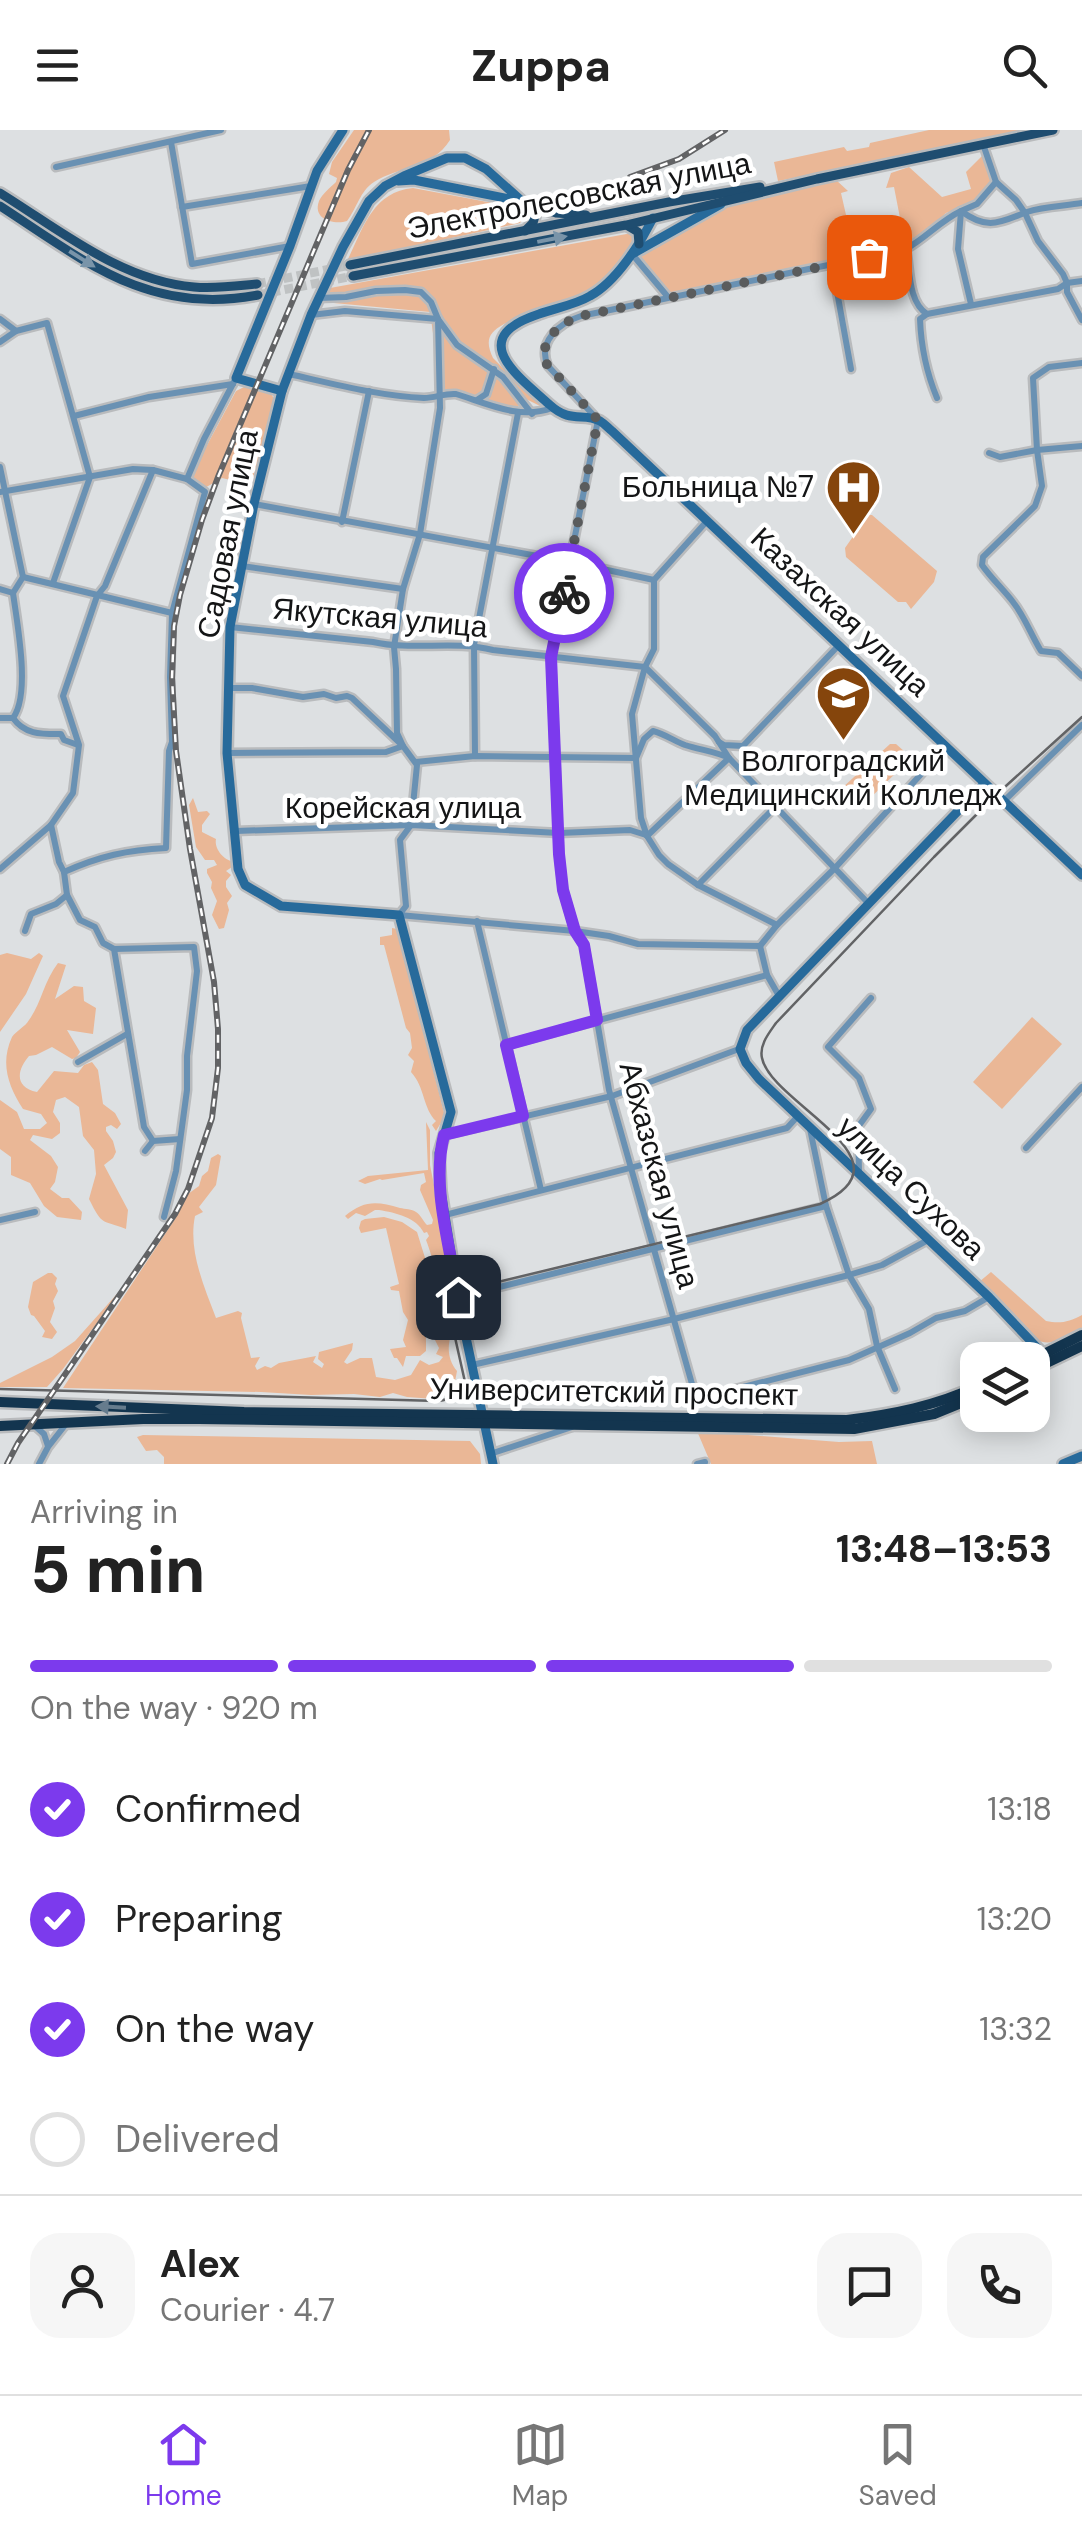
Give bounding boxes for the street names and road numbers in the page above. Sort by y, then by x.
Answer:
street label: Электролесовская улица [404,143,754,248]
street label: Садовая улица [188,426,267,642]
street label: Казахская улица [743,519,938,705]
street label: Якутская улица [271,589,489,646]
street label: Корейская улица [285,788,522,827]
street label: Абхазская улица [611,1057,709,1293]
street label: улица Сухова [829,1107,994,1268]
street label: Университетский проспект [429,1369,799,1414]

